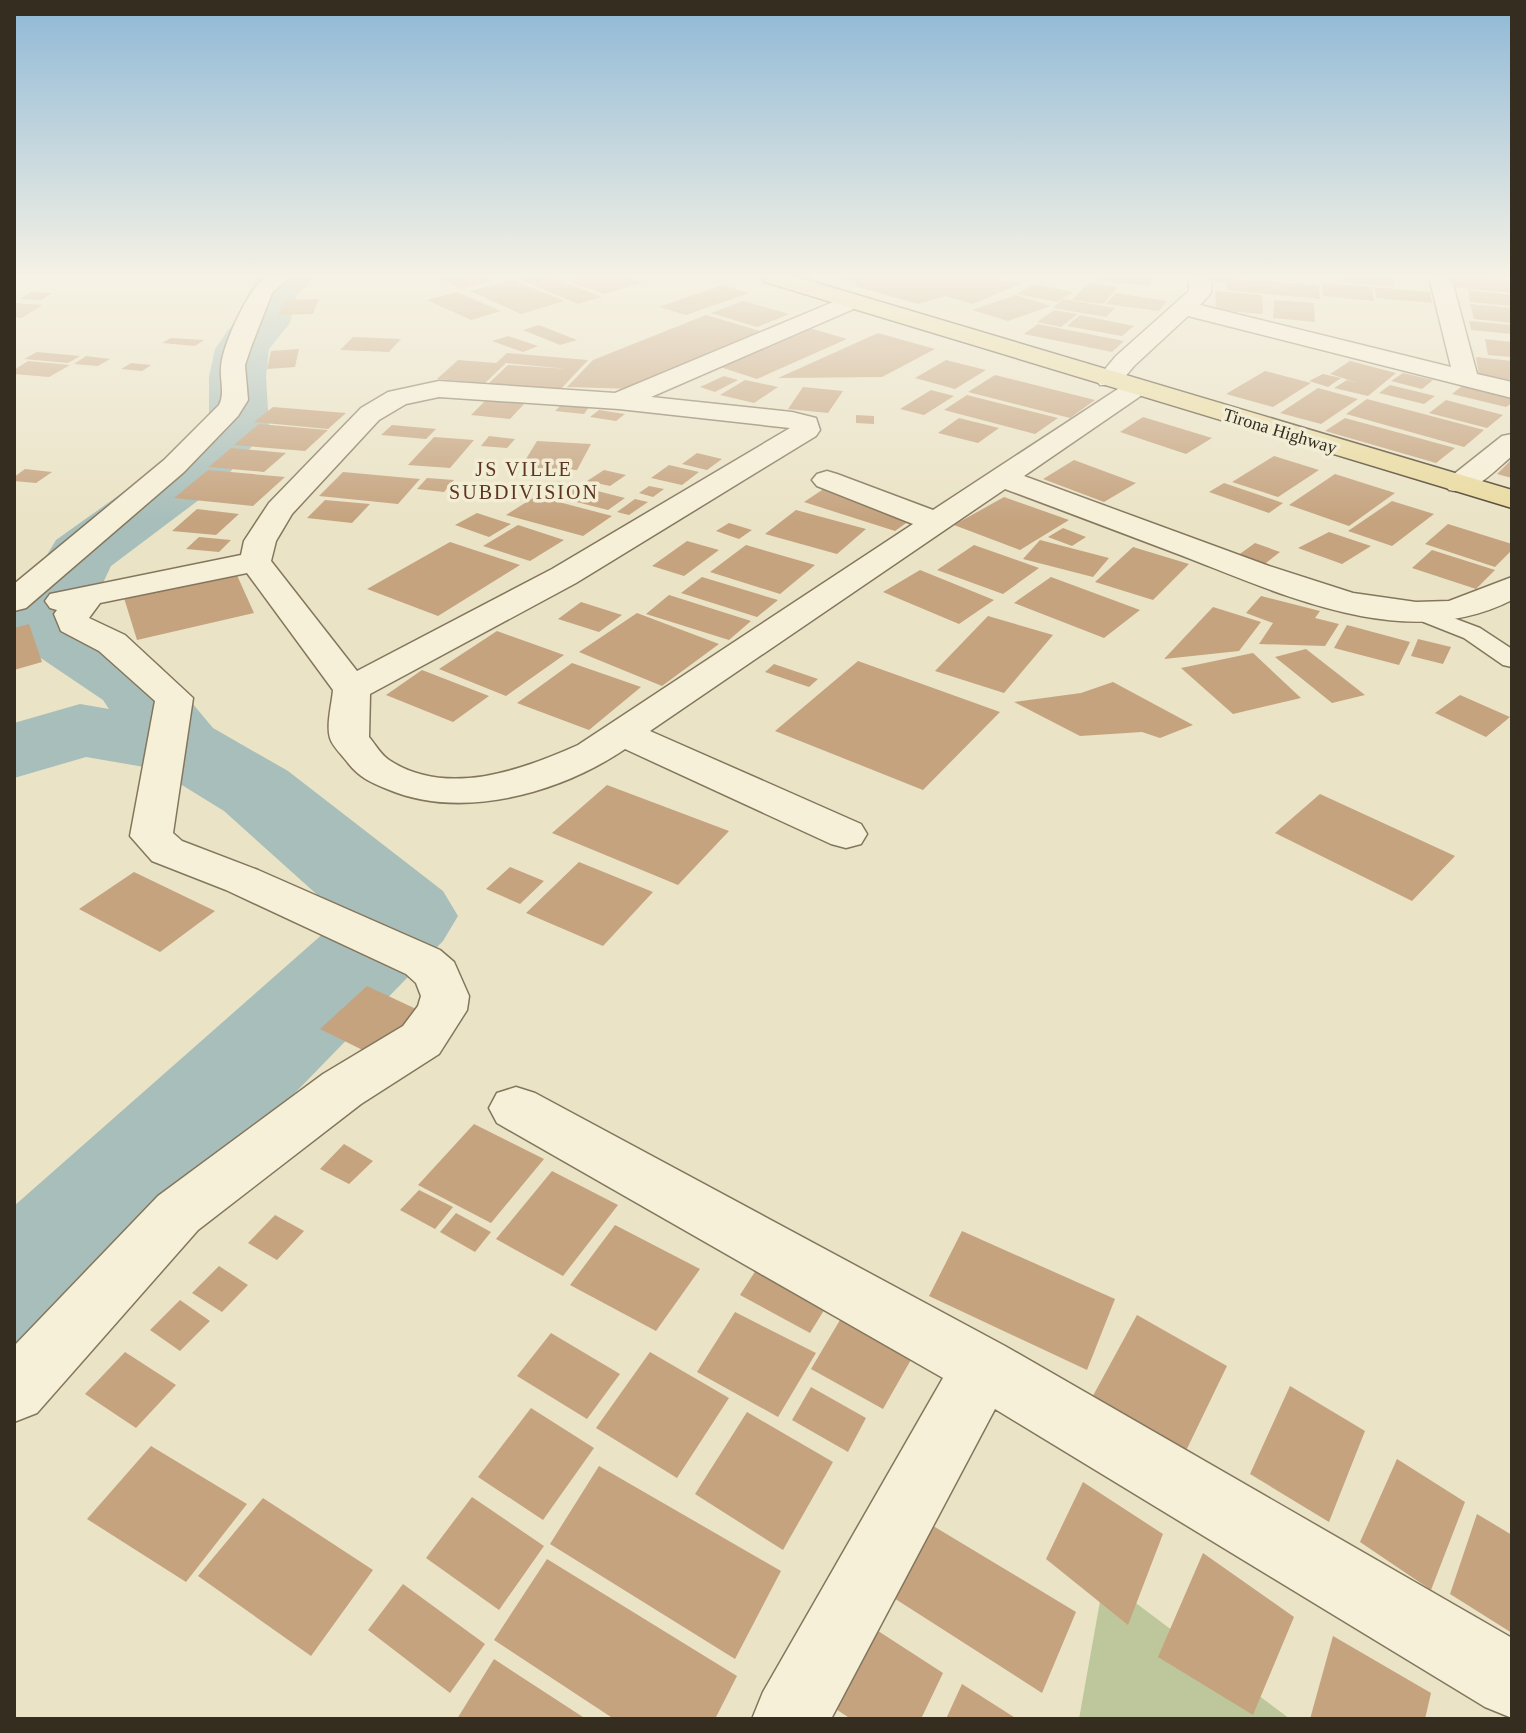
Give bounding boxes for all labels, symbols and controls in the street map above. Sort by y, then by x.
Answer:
street label: Tirona Highway [1221,404,1339,458]
district label: JS VILLE SUBDIVISION [449,458,599,503]

